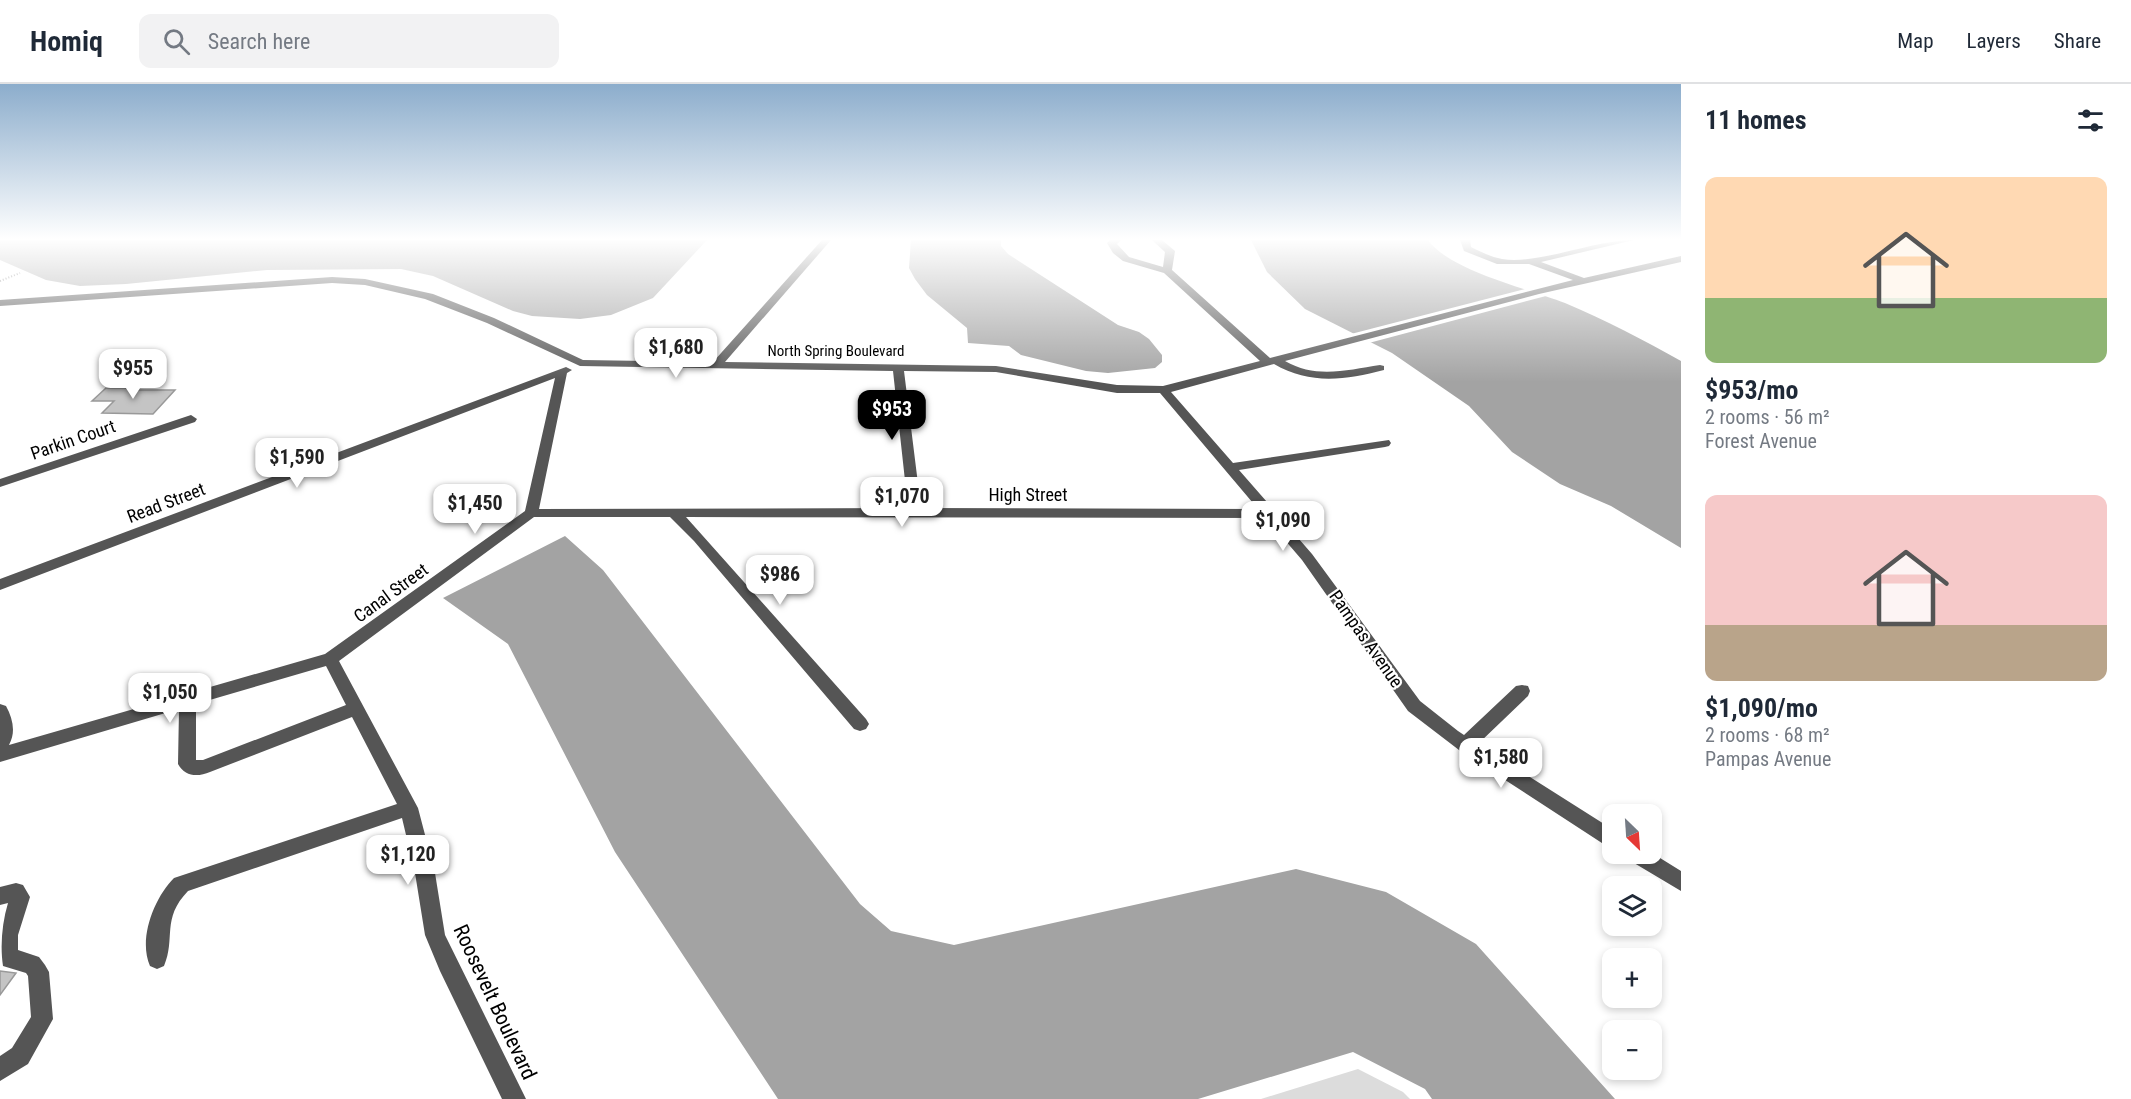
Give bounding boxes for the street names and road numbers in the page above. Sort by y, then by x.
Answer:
street label: North Spring Boulevard [768,342,904,360]
street label: Parkin Court [28,415,118,464]
street label: Read Street [124,478,208,527]
street label: High Street [988,484,1068,505]
street label: Canal Street [350,559,432,627]
street label: Pampas Avenue [1325,586,1408,691]
street label: Roosevelt Boulevard [449,921,541,1083]

